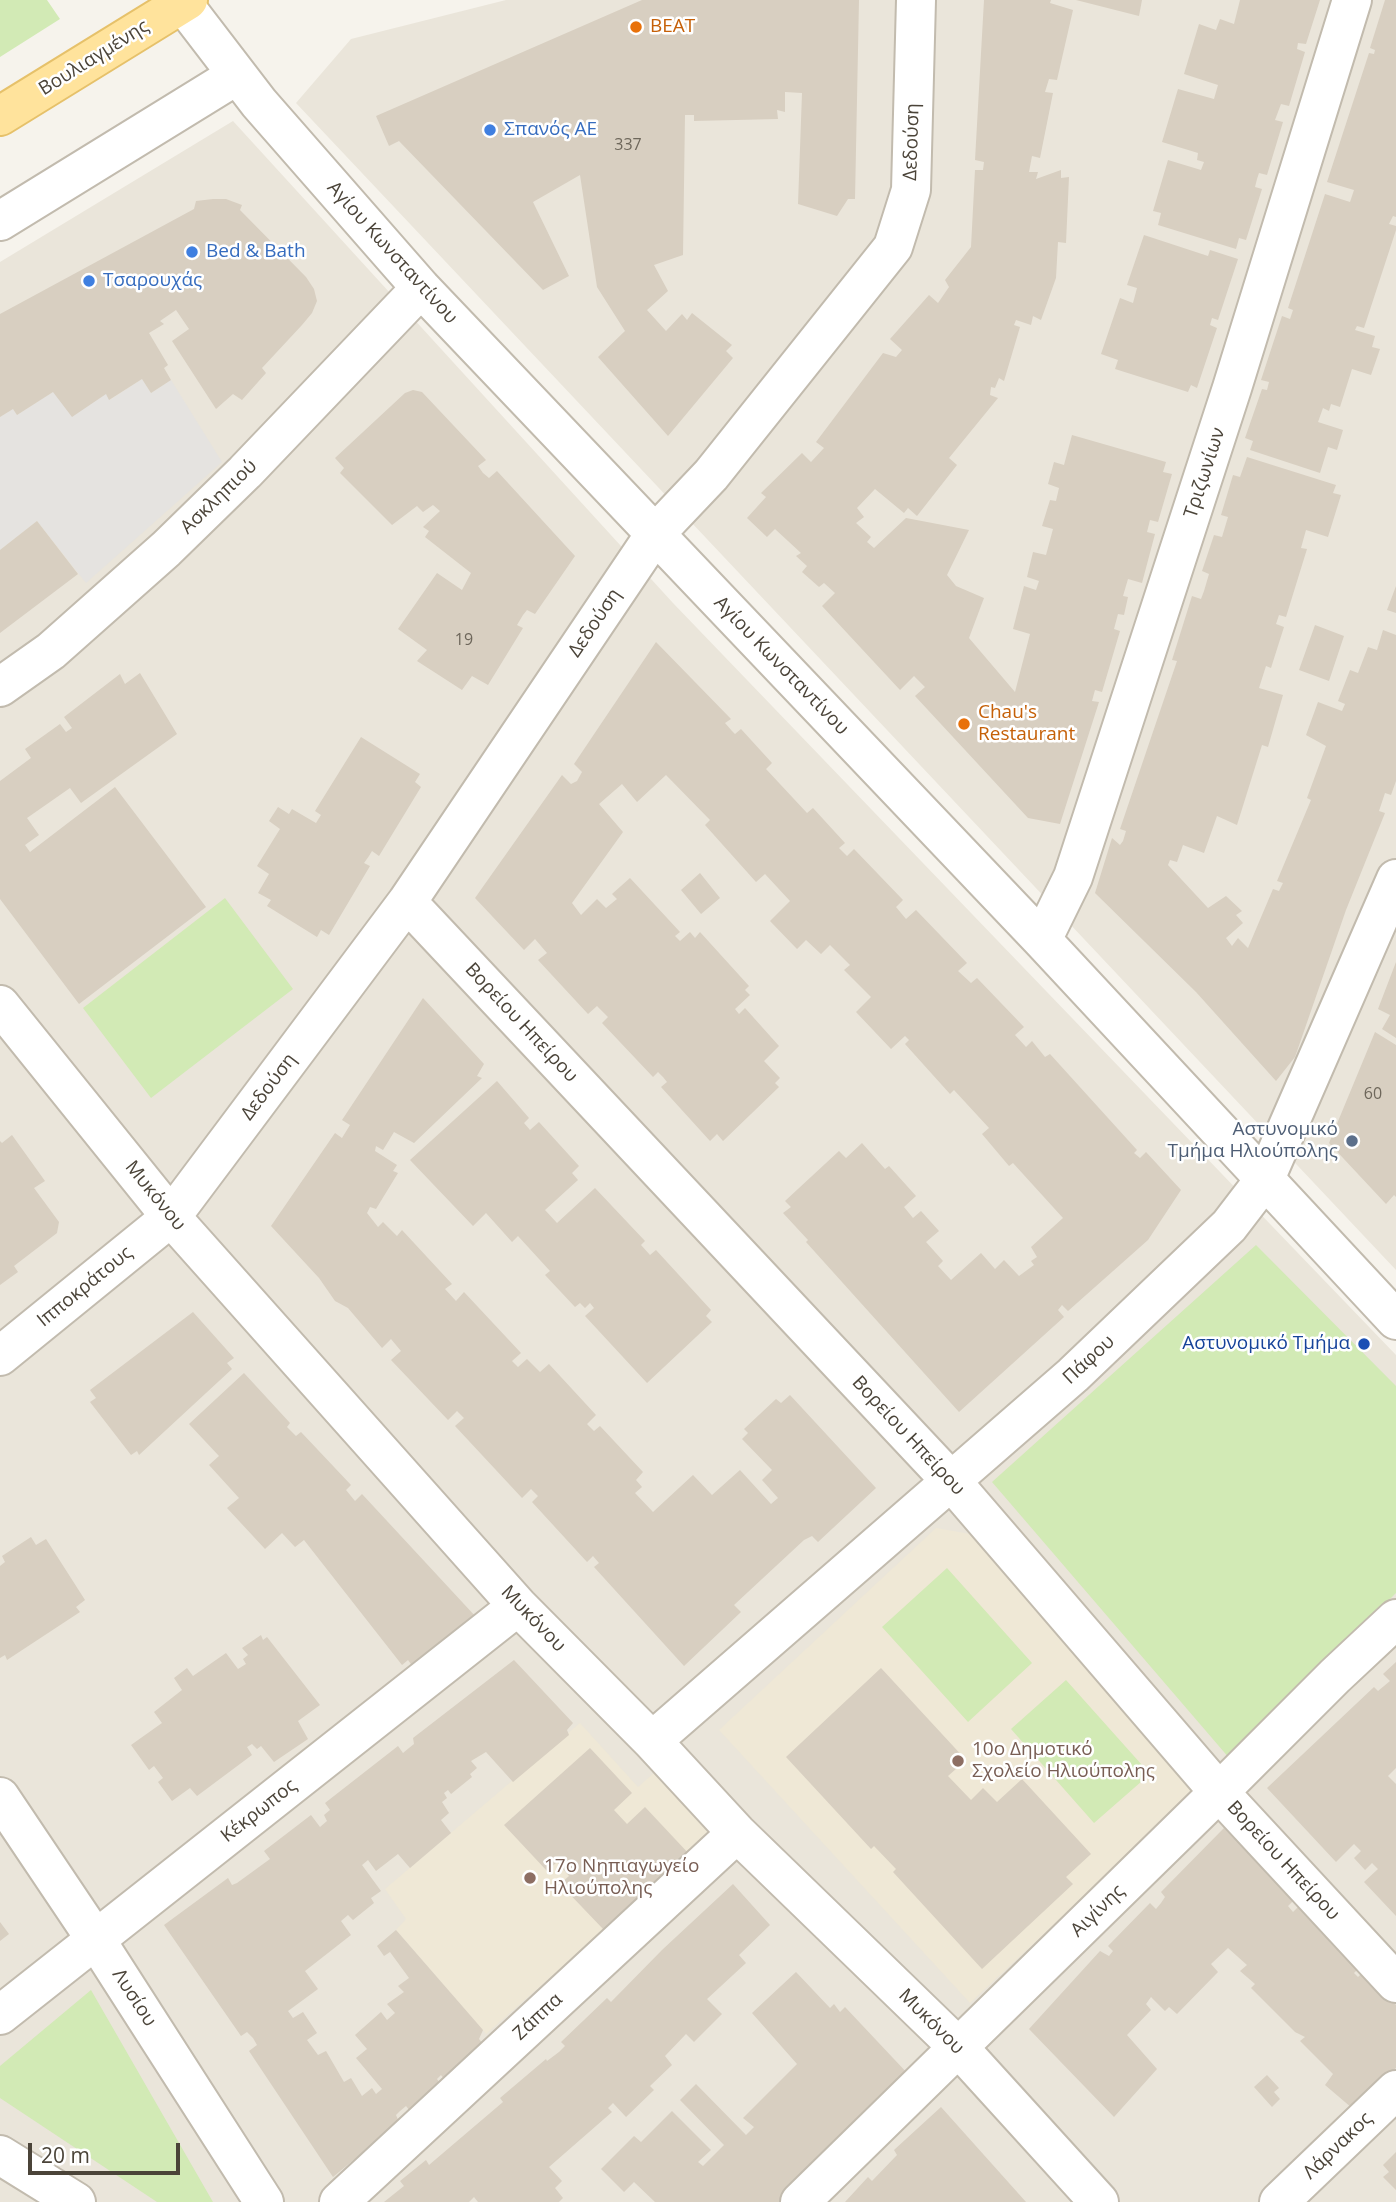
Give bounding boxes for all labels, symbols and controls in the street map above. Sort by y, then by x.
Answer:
street label: Βουλιαγμένης [35,15,153,101]
place label: ΒΕΑΤ [650,16,695,38]
marker: ΒΕΑΤ [628,19,644,35]
street label: Δεδούση [899,103,925,181]
place label: Σπανός ΑΕ [504,119,597,141]
marker: Σπανός ΑΕ [482,122,498,138]
house number: 337 [614,135,642,155]
street label: Αγίου Κωνσταντίνου [322,177,462,329]
place label: Bed & Bath [206,241,306,263]
marker: Bed & Bath [184,244,200,260]
place label: Τσαρουχάς [103,270,202,292]
marker: Τσαρουχάς [81,273,97,289]
street label: Τριζωνίων [1180,425,1230,521]
street label: Ασκληπιού [176,455,262,539]
street label: Δεδούση [564,584,626,662]
street label: Αγίου Κωνσταντίνου [709,592,853,740]
house number: 19 [455,630,473,650]
place label: Chau's Restaurant [978,702,1075,746]
marker: Chau's Restaurant [956,716,972,732]
street label: Βορείου Ηπείρου [460,959,582,1087]
street label: Δεδούση [236,1049,302,1125]
house number: 60 [1364,1084,1382,1104]
place label: Αστυνομικό Τμήμα Ηλιούπολης [1167,1119,1338,1163]
marker: Αστυνομικό Τμήμα Ηλιούπολης [1344,1133,1360,1149]
street label: Μυκόνου [120,1156,190,1236]
street label: Ιπποκράτους [33,1242,137,1332]
street label: Πάφου [1059,1330,1119,1390]
place label: Αστυνομικό Τμήμα [1182,1333,1350,1355]
marker: Αστυνομικό Τμήμα [1356,1336,1372,1352]
street label: Βορείου Ηπείρου [847,1372,969,1500]
street label: Μυκόνου [496,1581,570,1657]
place label: 10ο Δημοτικό Σχολείο Ηλιούπολης [972,1739,1155,1783]
marker: 10ο Δημοτικό Σχολείο Ηλιούπολης [950,1753,966,1769]
street label: Κέκρωπος [217,1774,301,1848]
street label: Βορείου Ηπείρου [1222,1797,1344,1925]
place label: 17ο Νηπιαγωγείο Ηλιούπολης [544,1856,700,1900]
marker: 17ο Νηπιαγωγείο Ηλιούπολης [522,1870,538,1886]
street label: Αιγίνης [1066,1880,1130,1942]
street label: Λυσίου [107,1965,161,2031]
street label: Μυκόνου [893,1984,969,2060]
street label: Ζάππα [509,1989,567,2045]
street label: Λάρνακος [1299,2108,1377,2184]
scale bar [32,2128,184,2172]
text: 20 m [41,2141,90,2169]

